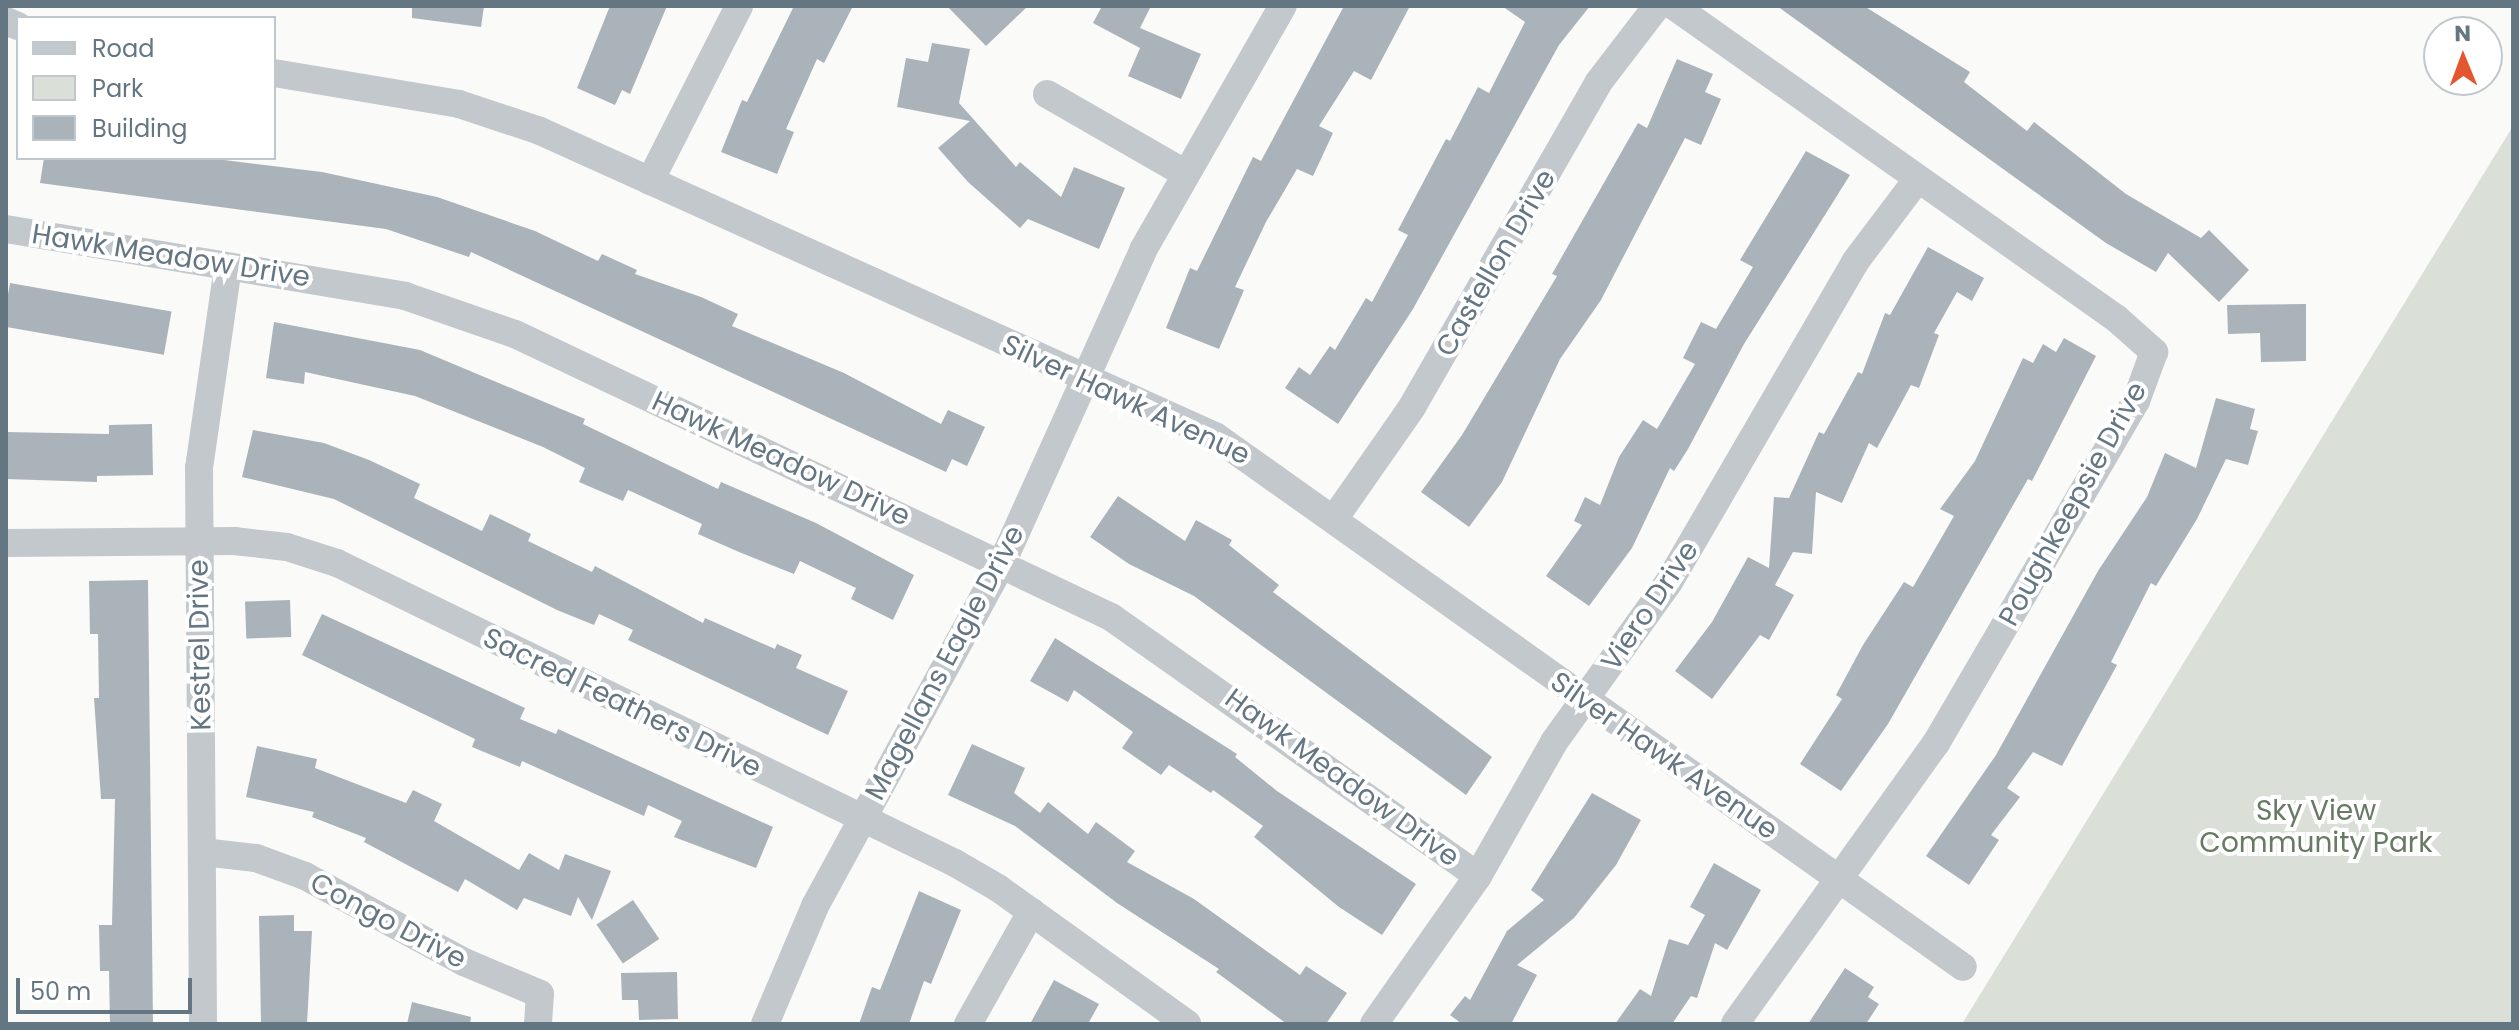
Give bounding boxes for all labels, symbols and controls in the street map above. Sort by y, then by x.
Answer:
legend [16,16,276,160]
north arrow [2423,16,2503,96]
text: N [2454,18,2471,49]
text: Road [92,32,154,65]
text: Park [92,72,143,105]
text: Building [92,112,188,145]
street label: Castellon Drive [1429,164,1563,362]
street label: Hawk Meadow Drive [30,217,312,295]
street label: Silver Hawk Avenue [997,328,1255,472]
street label: Poughkeepsie Drive [1992,376,2154,632]
street label: Hawk Meadow Drive [647,384,915,534]
street label: Magellans Eagle Drive [858,520,1032,806]
street label: Viero Drive [1594,535,1706,677]
street label: Kestrel Drive [182,559,218,731]
street label: Sacred Feathers Drive [477,621,767,785]
street label: Silver Hawk Avenue [1544,665,1784,847]
street label: Hawk Meadow Drive [1218,682,1466,874]
park label: Sky View Community Park [2199,794,2433,860]
street label: Congo Drive [304,866,472,976]
scale bar [20,962,196,1012]
text: 50 m [30,975,91,1008]

